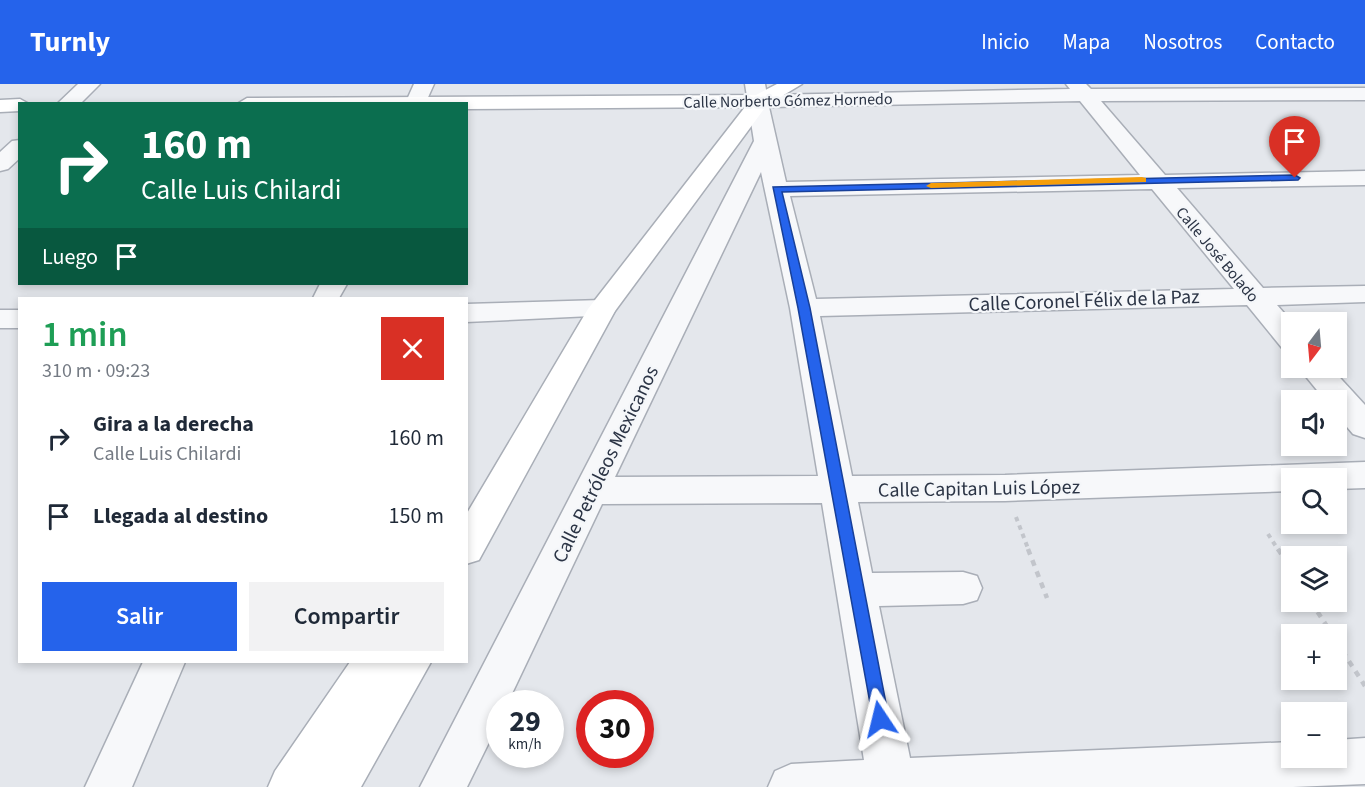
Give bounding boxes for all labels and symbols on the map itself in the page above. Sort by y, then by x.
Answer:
street label: Calle Norberto Gómez Hornedo [683,88,893,114]
pin [1269,116,1320,178]
street label: Calle José Bolado [1171,202,1264,307]
street label: Calle Coronel Félix de la Paz [968,283,1200,319]
north arrow [1281,312,1347,378]
street label: Calle Petróleos Mexicanos [546,361,666,568]
street label: Calle Capitan Luis López [878,473,1080,505]
position arrow [848,687,912,751]
speed limit sign: 30 [576,690,654,768]

